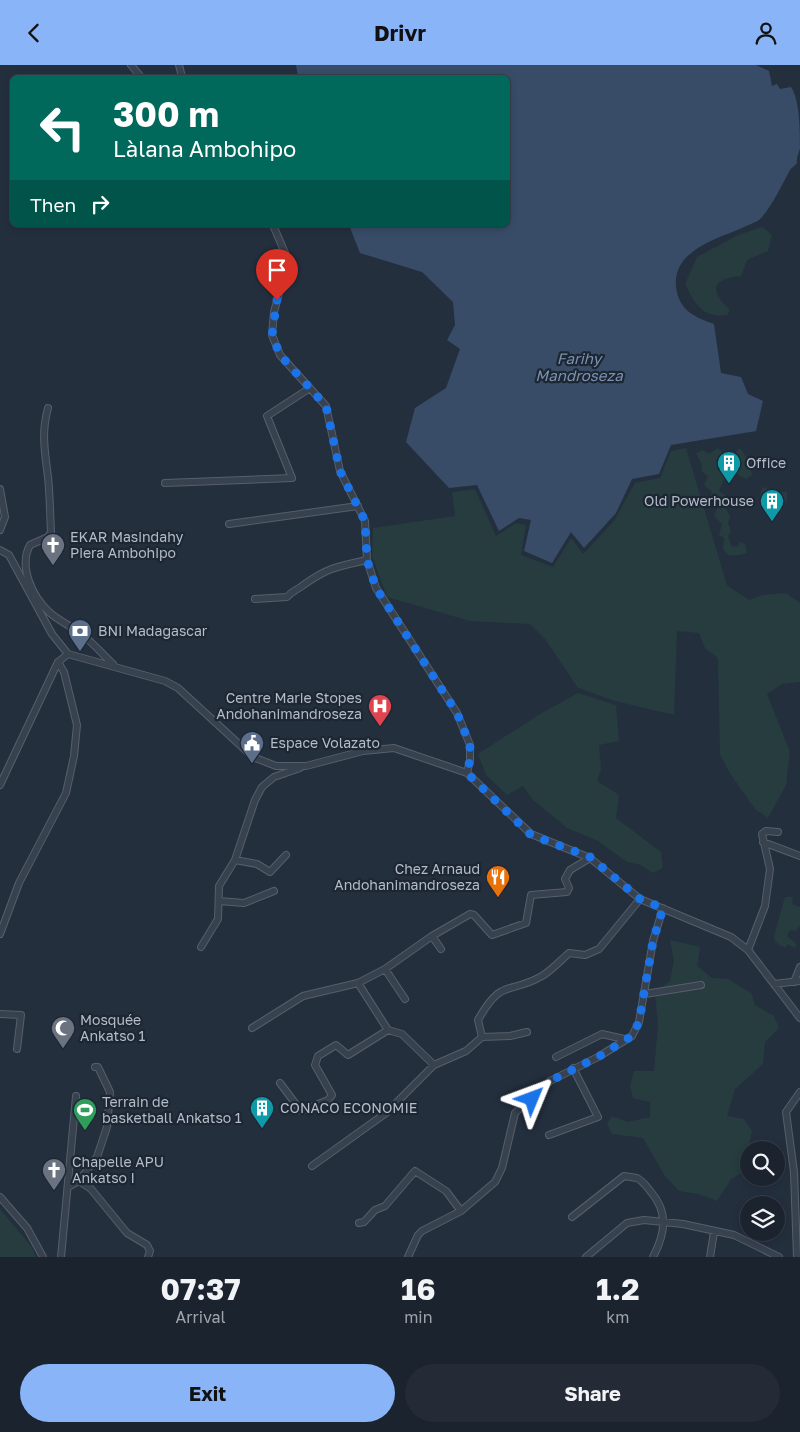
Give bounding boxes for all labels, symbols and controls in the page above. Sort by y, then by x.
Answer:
icon: back [20,19,48,47]
text: Drivr [374,19,426,46]
icon: person [752,19,780,47]
text: 300 m [113,93,219,135]
icon: left [30,95,95,160]
text: Làlana Ambohipo [113,135,296,162]
icon: right [86,190,114,218]
text: Then [30,193,76,216]
pin [256,249,298,300]
icon: arrive [263,256,291,284]
water label: Farihy Mandroseza [535,349,623,384]
building icon: Office [716,450,742,484]
place label: Office [746,454,786,471]
building icon: Old Powerhouse [759,488,785,522]
place label: Old Powerhouse [644,492,754,509]
place label: EKAR Masindahy Piera Ambohipo [70,528,183,561]
church icon: EKAR Masindahy Piera Ambohipo [40,532,66,566]
bank icon: BNI Madagascar [67,618,93,652]
place label: BNI Madagascar [98,622,208,639]
place label: Centre Marie Stopes Andohanimandroseza [216,689,362,722]
hospital icon: Centre Marie Stopes Andohanimandroseza [367,693,393,727]
public building icon: Espace Volazato [239,730,265,764]
place label: Espace Volazato [270,734,380,751]
place label: Chez Arnaud Andohanimandroseza [334,860,480,893]
restaurant icon: Chez Arnaud Andohanimandroseza [485,864,511,898]
place label: Mosquée Ankatso 1 [80,1011,145,1044]
mosque icon: Mosquée Ankatso 1 [50,1015,76,1049]
position arrow [505,1072,557,1124]
place label: Terrain de basketball Ankatso 1 [102,1093,242,1126]
building icon: CONACO ECONOMIE [249,1095,275,1129]
sports icon: Terrain de basketball Ankatso 1 [72,1097,98,1131]
place label: CONACO ECONOMIE [280,1099,417,1116]
map controls [740,1141,785,1241]
button: search [740,1141,785,1186]
place label: Chapelle APU Ankatso I [72,1153,164,1186]
church icon: Chapelle APU Ankatso I [41,1157,67,1191]
button: layers [740,1196,785,1241]
text: 07:37 [161,1271,241,1307]
text: 16 [401,1271,436,1307]
text: 1.2 [596,1271,639,1307]
text: Arrival [175,1307,226,1327]
text: min [404,1307,433,1327]
text: km [606,1307,629,1327]
button: Exit [20,1364,395,1422]
button: Share [405,1364,780,1422]

